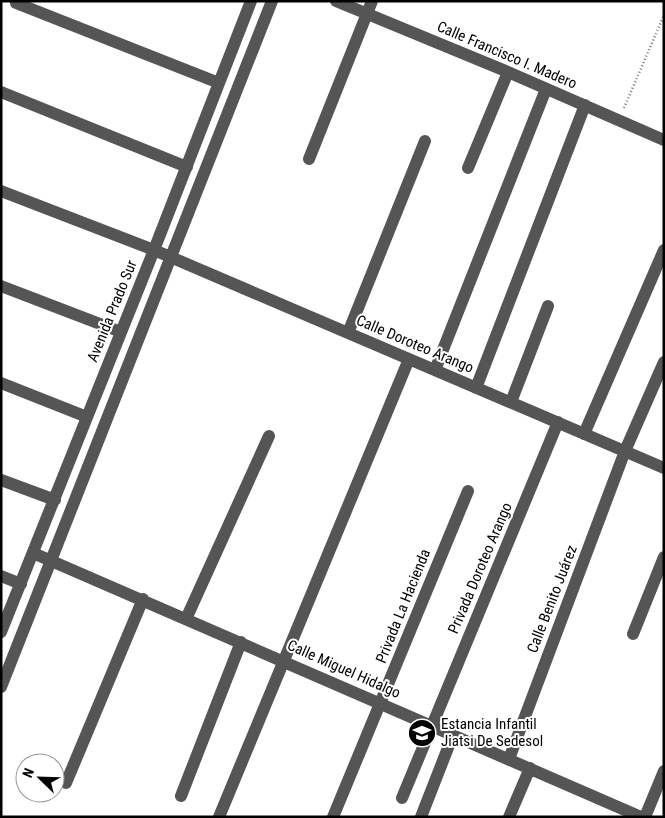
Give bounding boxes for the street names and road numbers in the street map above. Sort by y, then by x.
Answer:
street label: Calle Francisco I. Madero [434,17,580,93]
street label: Avenida Prado Sur [83,257,141,365]
street label: Calle Doroteo Arango [354,311,476,377]
street label: Privada Doroteo Arango [444,500,516,636]
street label: Calle Benito Juárez [523,543,581,655]
street label: Privada La Hacienda [372,546,434,666]
street label: Calle Miguel Hidalgo [285,636,403,702]

